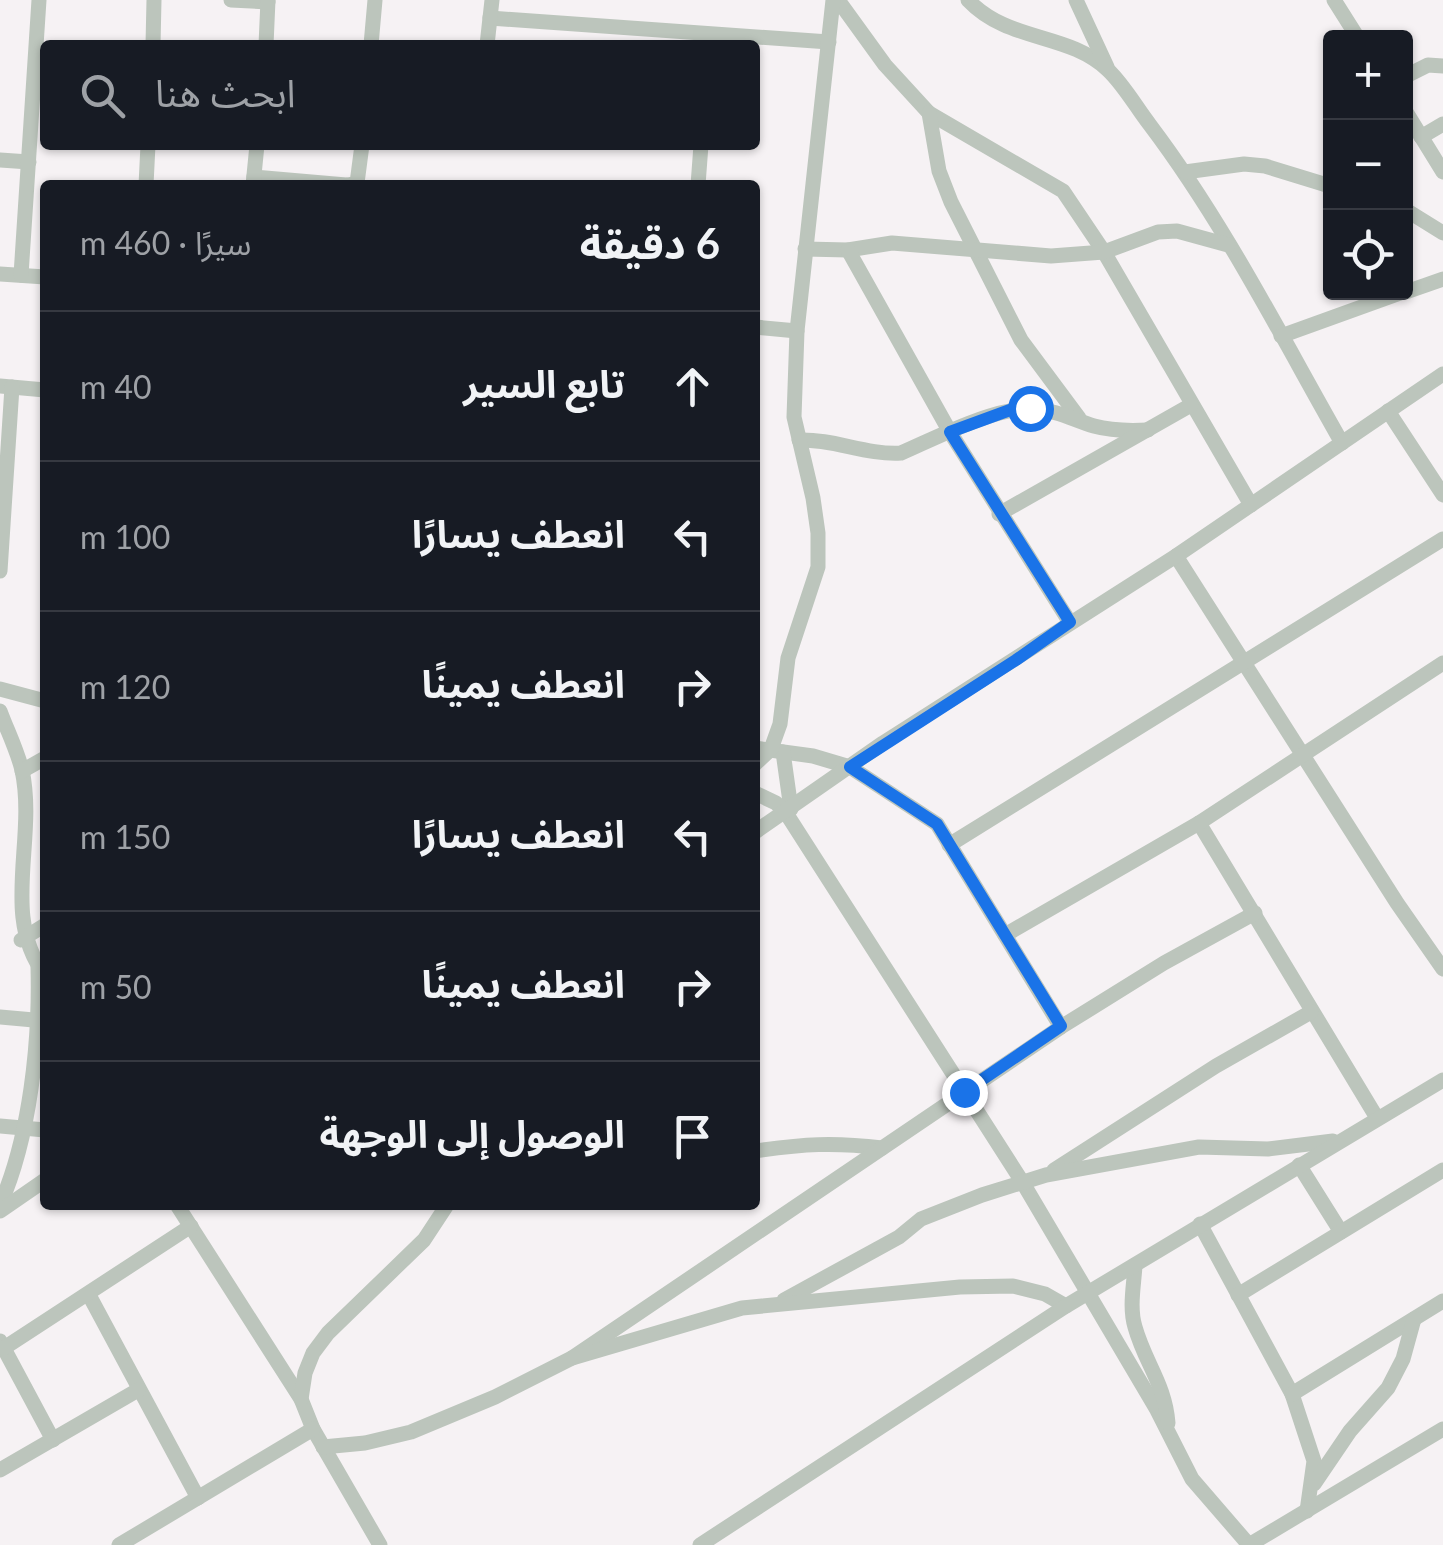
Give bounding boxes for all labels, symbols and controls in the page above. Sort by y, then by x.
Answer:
map controls [1323,30,1413,300]
button: + [1323,30,1413,120]
search box [40,40,760,150]
icon: search [75,68,130,123]
text: ابحث هنا [155,69,296,115]
button: − [1323,120,1413,210]
button: locate [1323,210,1413,300]
text: 6 دقيقة [580,218,720,268]
text: سيرًا · 460 m [80,223,251,262]
icon: ahead [665,359,720,414]
text: تابع السير [463,360,625,406]
text: 40 m [80,367,152,406]
route start [1008,386,1054,432]
icon: left [665,509,720,564]
text: انعطف يسارًا [412,510,625,556]
text: 100 m [80,517,170,556]
icon: right [665,659,720,714]
text: انعطف يمينًا [421,660,625,706]
text: 120 m [80,667,170,706]
icon: left [665,809,720,864]
text: انعطف يسارًا [412,810,625,856]
text: 150 m [80,817,170,856]
icon: right [665,959,720,1014]
text: انعطف يمينًا [421,960,625,1006]
text: 50 m [80,967,152,1006]
route end [942,1070,988,1116]
icon: arrive [665,1109,720,1164]
text: الوصول إلى الوجهة [320,1110,625,1156]

